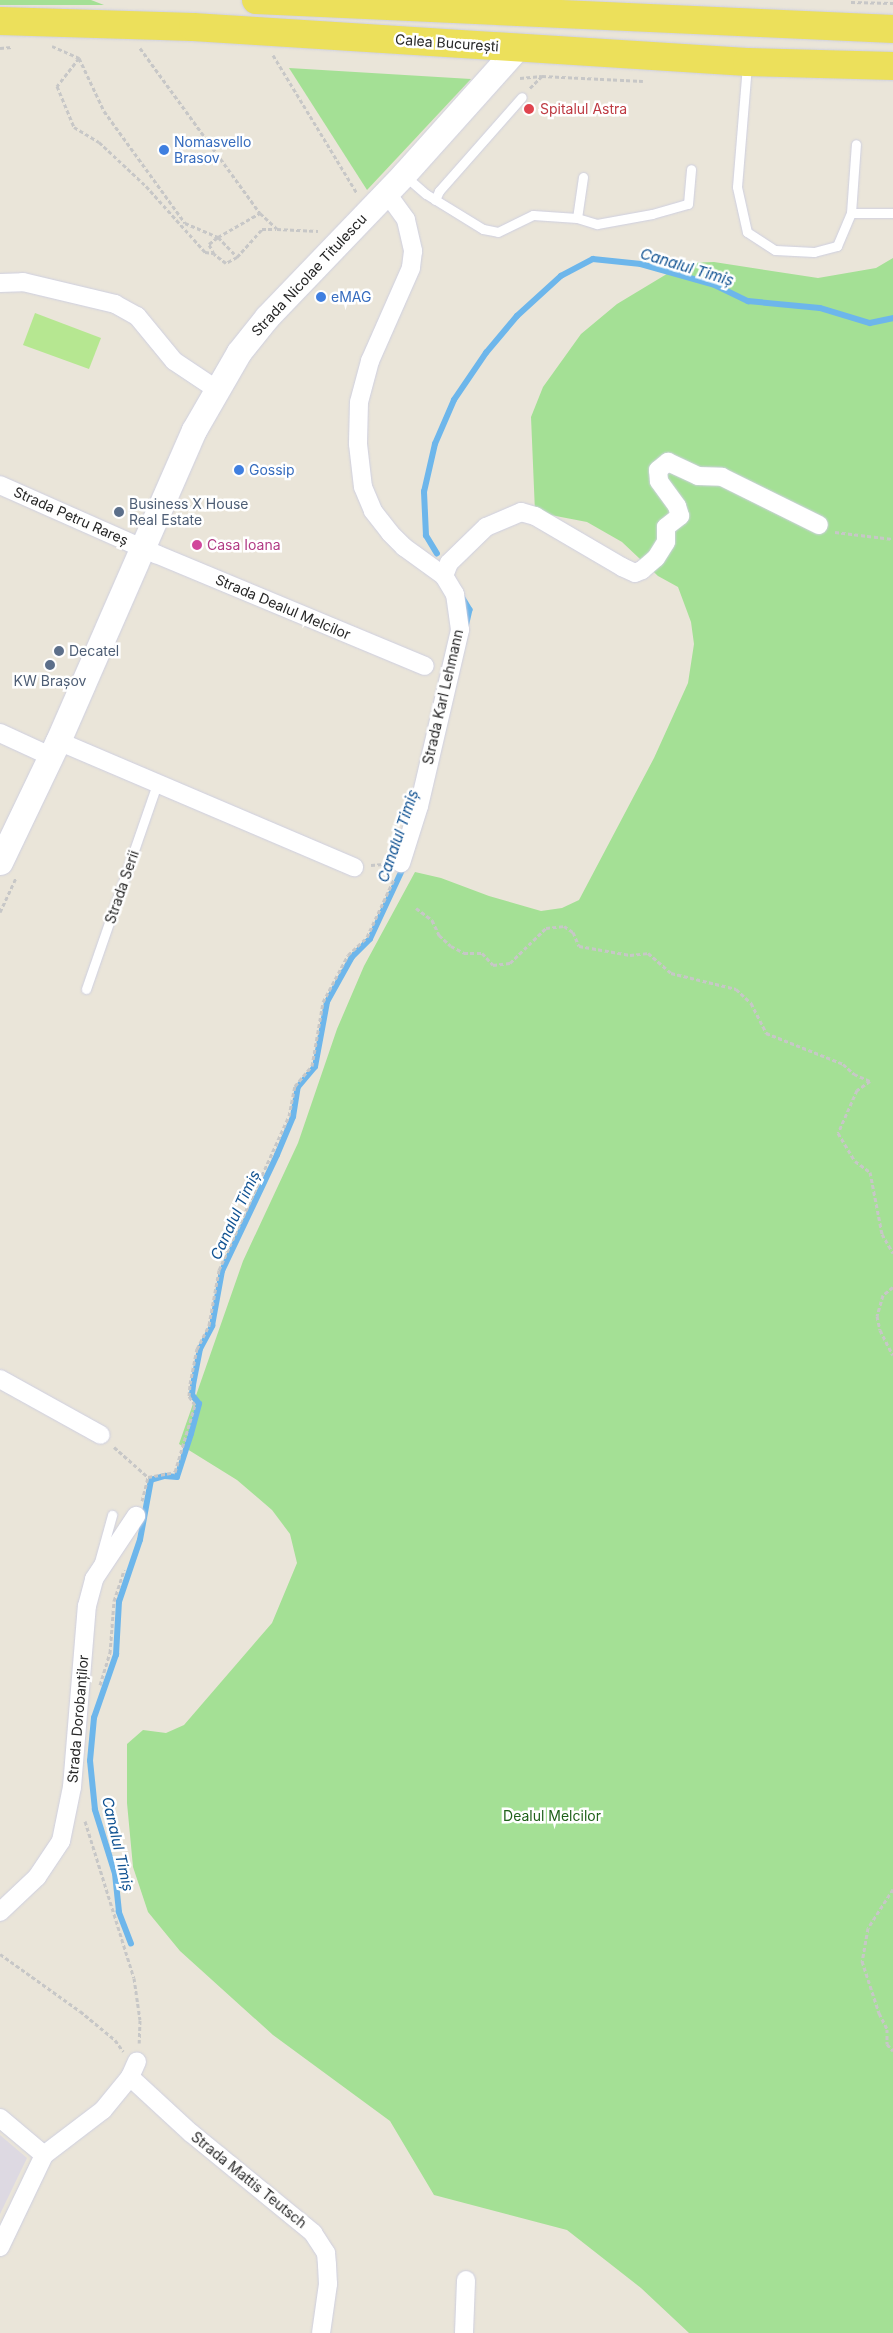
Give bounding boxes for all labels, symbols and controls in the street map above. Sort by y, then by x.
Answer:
street label: Calea București [395,31,499,55]
place label: Spitalul Astra [540,101,627,117]
marker: Spitalul Astra [522,102,536,116]
place label: Nomasvello Brasov [174,134,251,166]
marker: Nomasvello Brasov [158,144,170,156]
street label: Strada Nicolae Titulescu [248,210,370,340]
water label: Canalul Timiș [638,244,736,290]
place label: eMAG [331,289,371,305]
marker: eMAG [315,291,327,303]
place label: Gossip [249,462,295,478]
marker: Gossip [233,464,245,476]
street label: Strada Petru Rareș [11,483,131,549]
place label: Business X House Real Estate [129,496,248,528]
marker: Business X House Real Estate [113,506,125,518]
place label: Casa Ioana [207,537,281,553]
marker: Casa Ioana [191,539,203,551]
street label: Strada Dealul Melcilor [213,571,353,643]
street label: Strada Karl Lehmann [419,628,467,766]
place label: Decatel [69,643,119,659]
marker: Decatel [53,645,65,657]
marker: KW Brașov [44,659,56,671]
place label: KW Brașov [14,673,86,689]
water label: Canalul Timiș [374,787,422,885]
street label: Strada Serii [102,848,142,926]
water label: Canalul Timiș [206,1167,264,1263]
street label: Strada Dorobanților [64,1654,92,1784]
water label: Canalul Timiș [98,1795,138,1893]
park label: Dealul Melcilor [503,1808,601,1824]
street label: Strada Mattis Teutsch [188,2128,310,2232]

